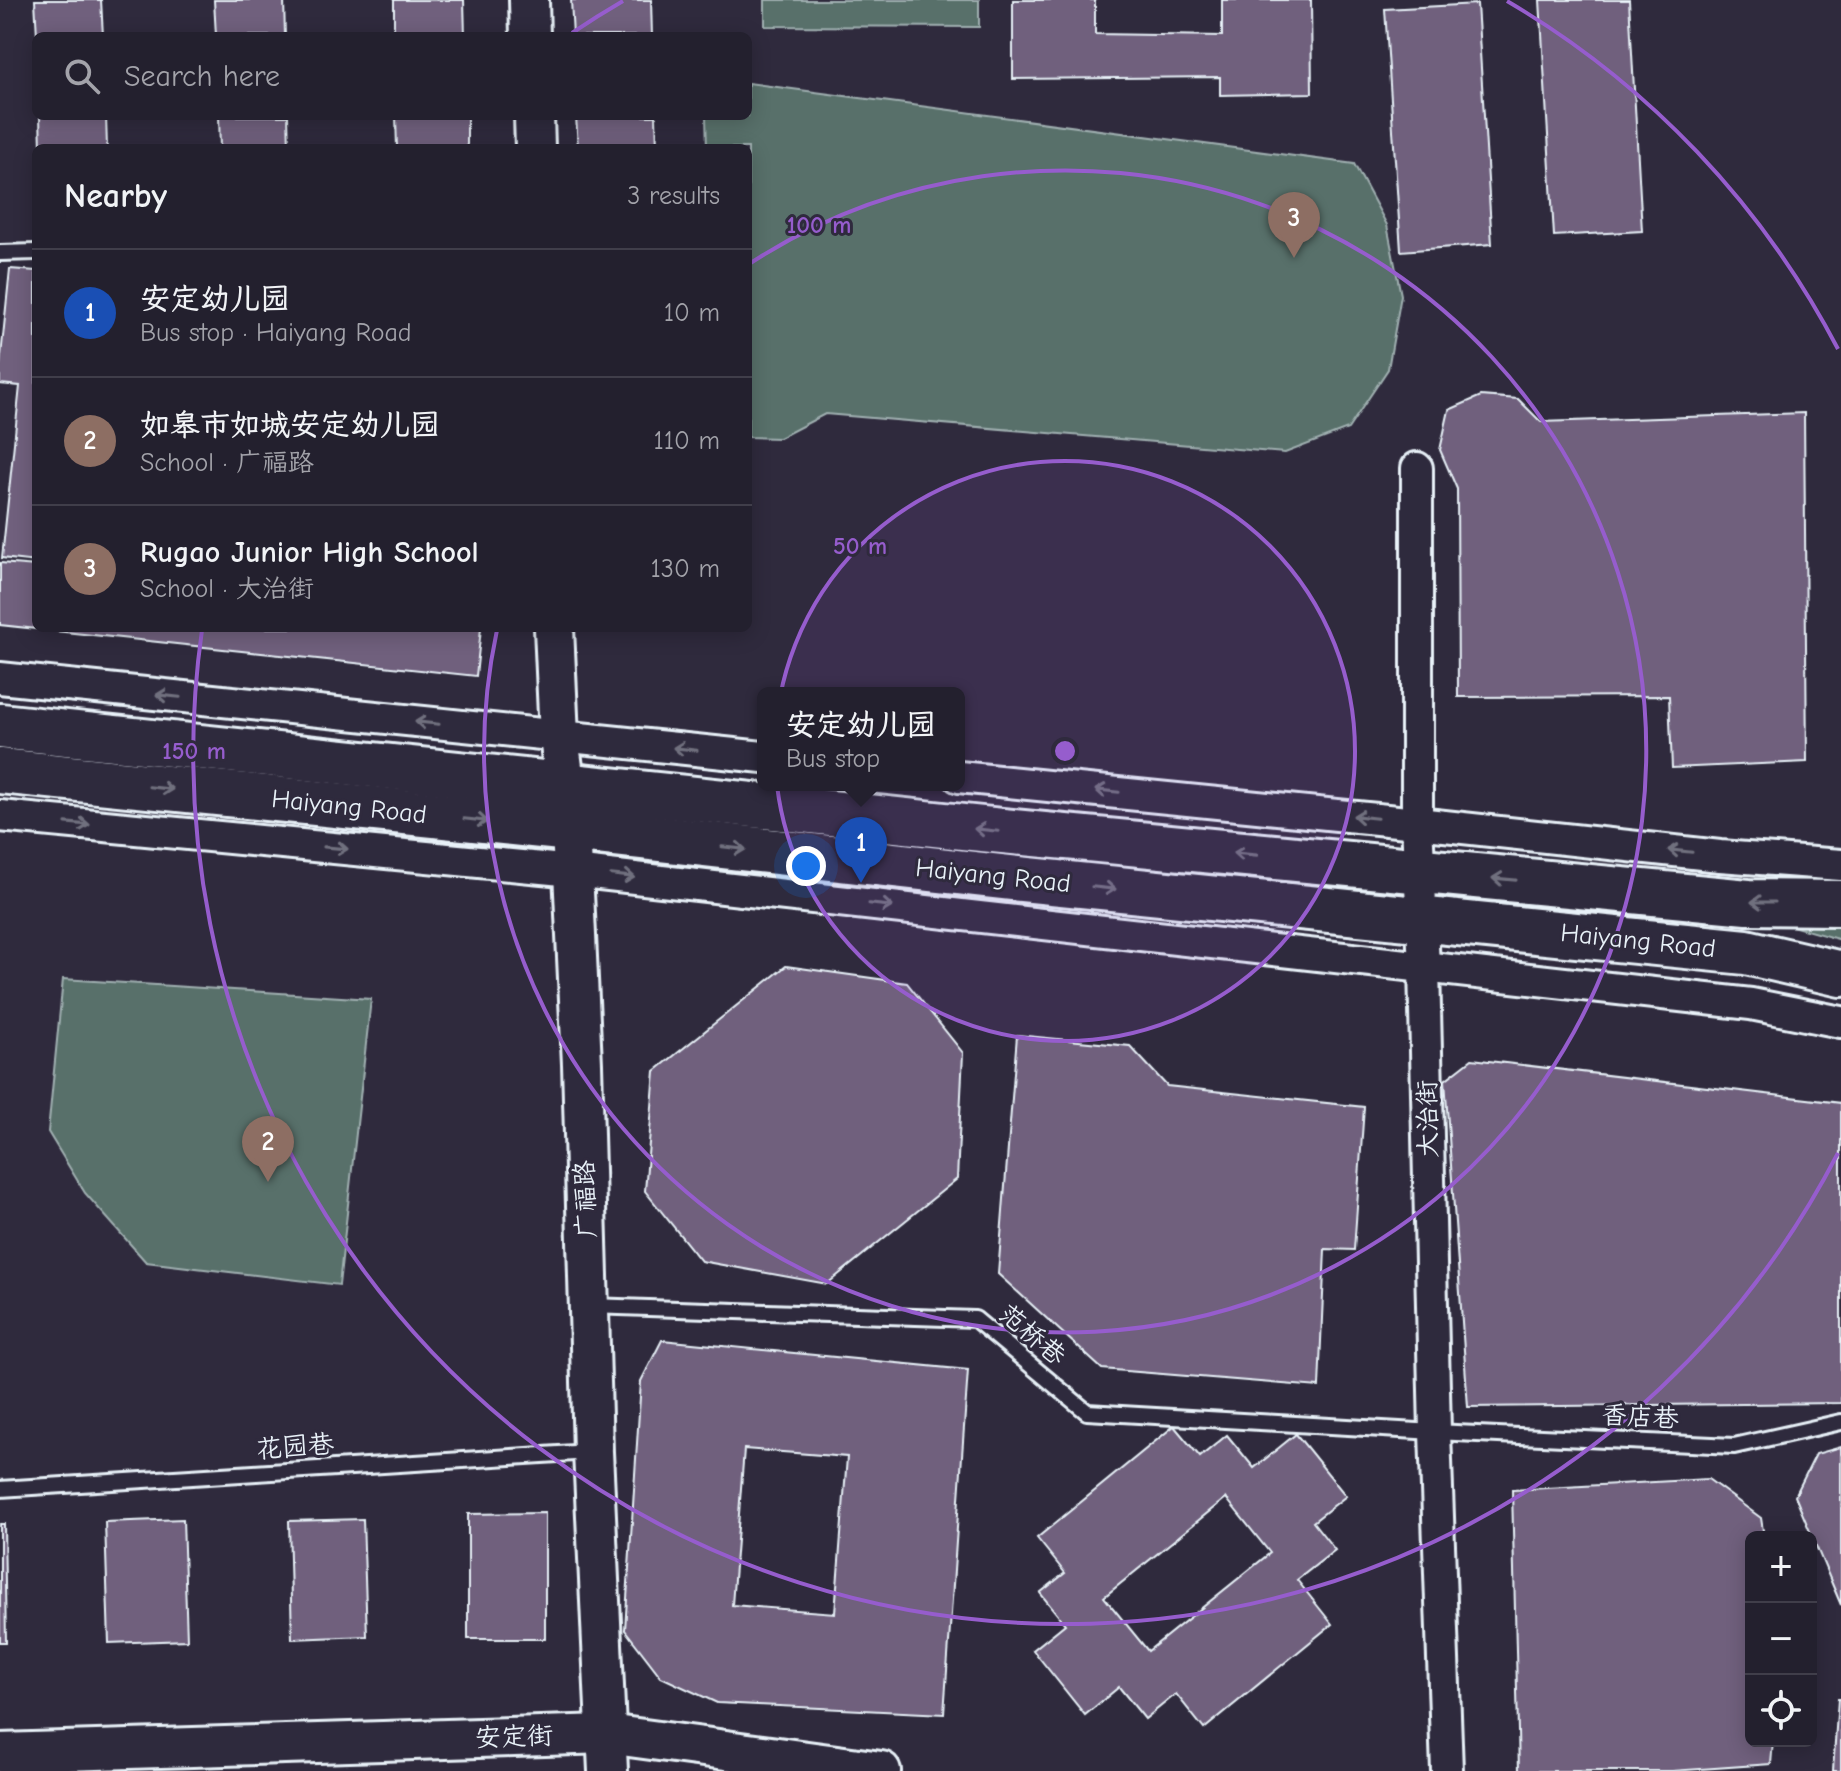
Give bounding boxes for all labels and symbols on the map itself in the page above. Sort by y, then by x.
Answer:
pin: 3 [1268,192,1320,258]
text: 100 m [787,211,851,239]
text: 50 m [833,532,887,560]
one-way arrow [155,688,182,703]
one-way arrow [414,715,441,730]
text: 150 m [162,737,226,765]
centre of rings [1051,737,1079,765]
one-way arrow [672,742,699,757]
one-way arrow [147,780,174,795]
street label: Haiyang Road [270,784,428,830]
one-way arrow [1094,784,1121,799]
one-way arrow [1352,810,1379,825]
one-way arrow [462,812,488,827]
one-way arrow [64,816,91,831]
pin: 1 [835,817,887,883]
one-way arrow [973,822,1000,837]
one-way arrow [720,840,747,855]
one-way arrow [323,841,349,856]
one-way arrow [1667,844,1693,859]
your location [786,846,826,886]
one-way arrow [1232,846,1259,861]
street label: Haiyang Road [914,853,1072,899]
one-way arrow [609,869,636,884]
one-way arrow [1491,871,1518,886]
one-way arrow [1090,880,1117,895]
one-way arrow [1750,894,1777,910]
one-way arrow [868,898,894,913]
street label: Haiyang Road [1559,918,1717,964]
street label: 大治街 [1412,1080,1444,1158]
pin: 2 [242,1116,294,1182]
street label: 广福路 [570,1159,602,1239]
street label: 范桥巷 [992,1298,1072,1372]
street label: 香店巷 [1600,1400,1680,1434]
street label: 花园巷 [255,1429,335,1465]
street label: 安定街 [474,1721,554,1753]

